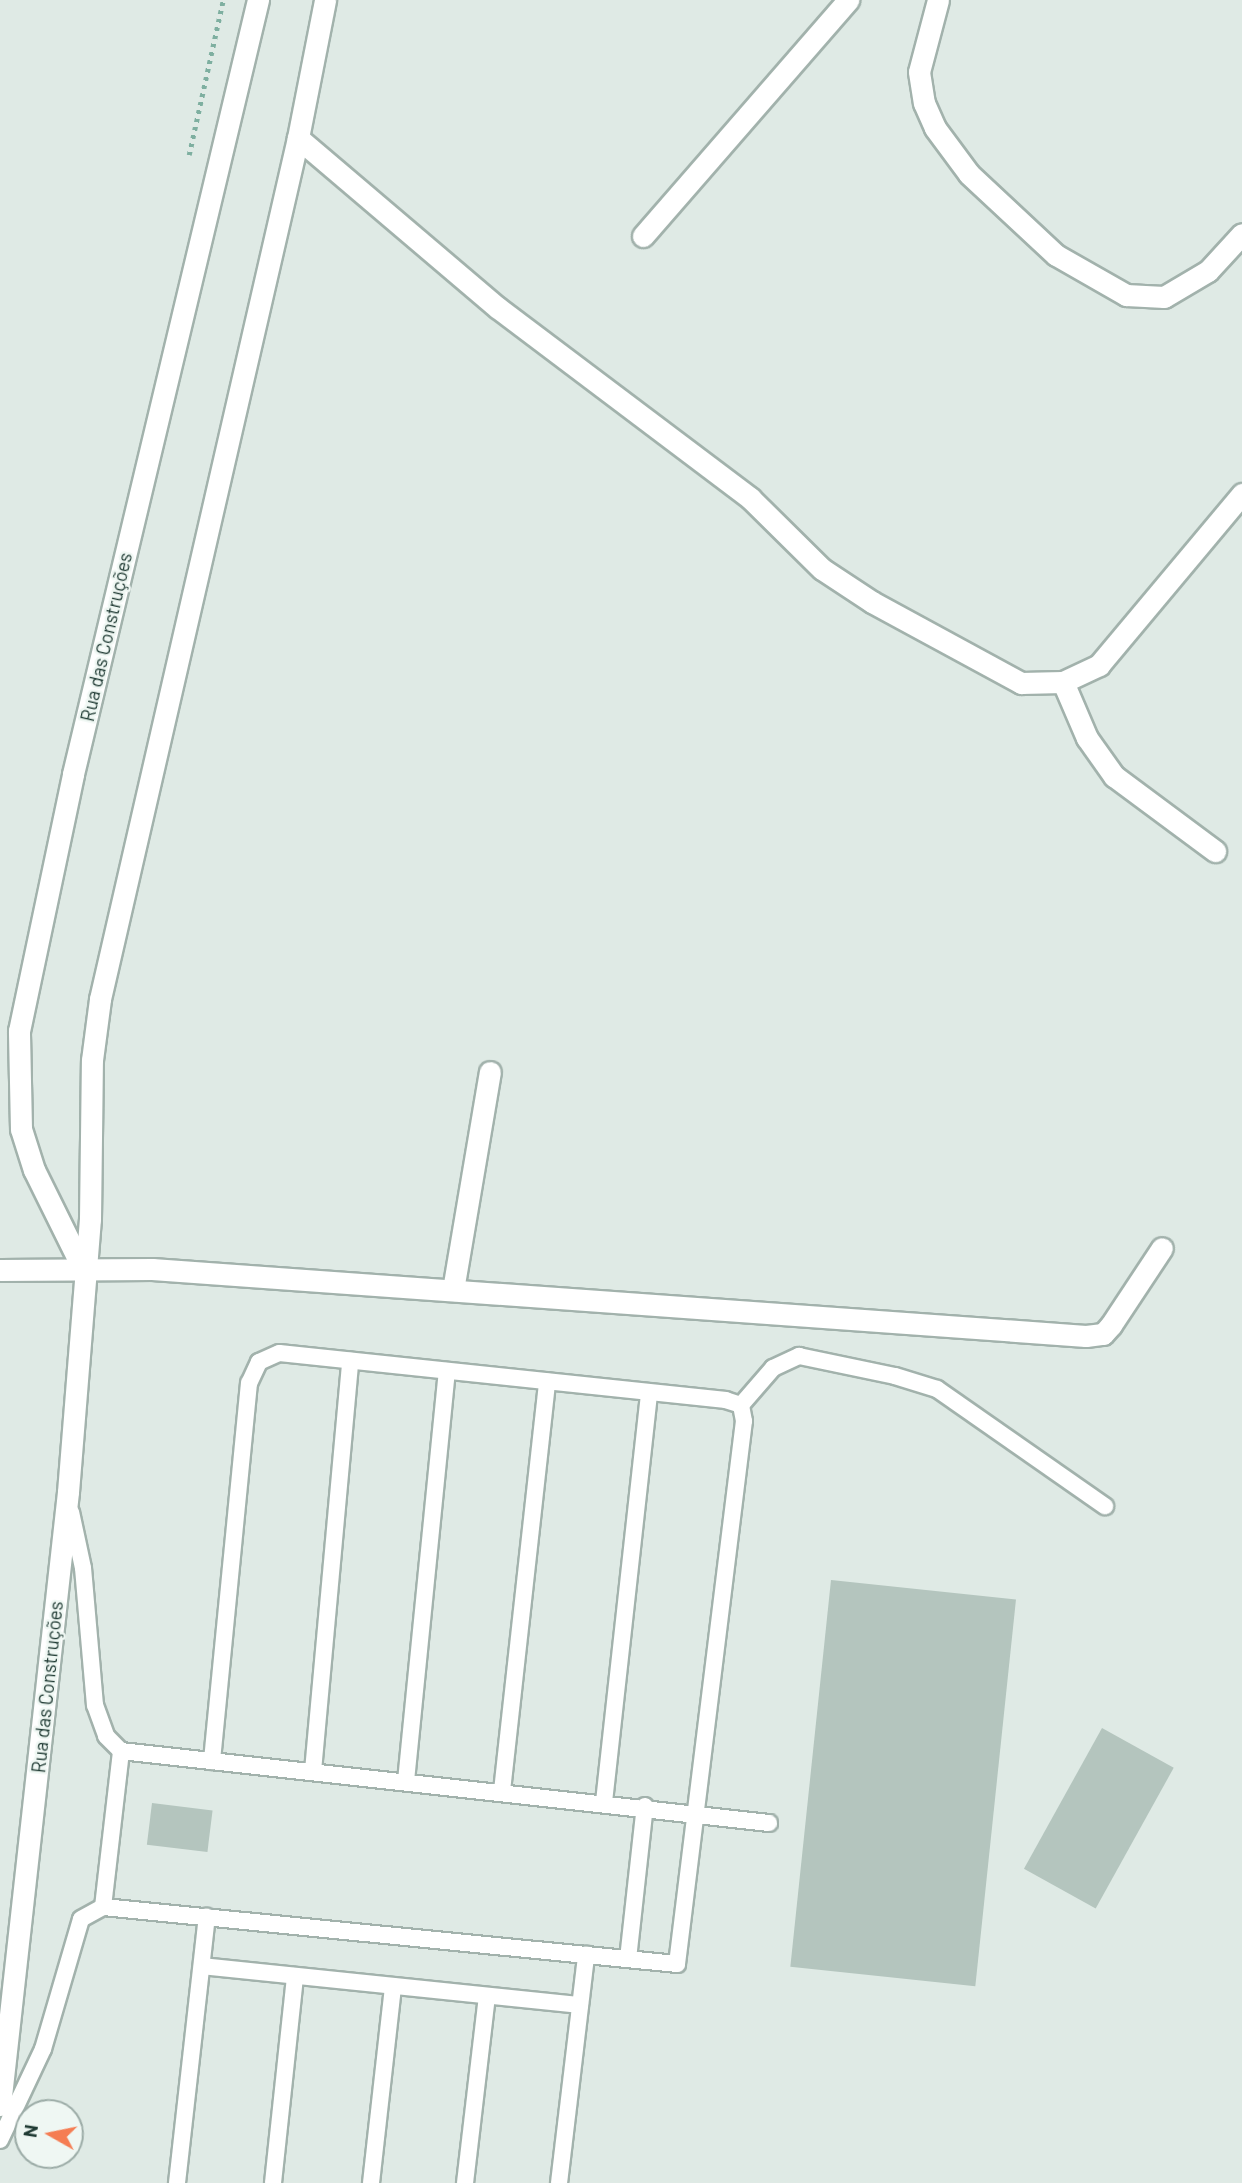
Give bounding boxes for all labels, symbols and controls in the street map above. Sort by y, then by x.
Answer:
street label: Rua das Construções [75,550,137,724]
street label: Rua das Construções [27,1600,67,1774]
north arrow [14,2099,84,2169]
text: N [17,2123,42,2139]

